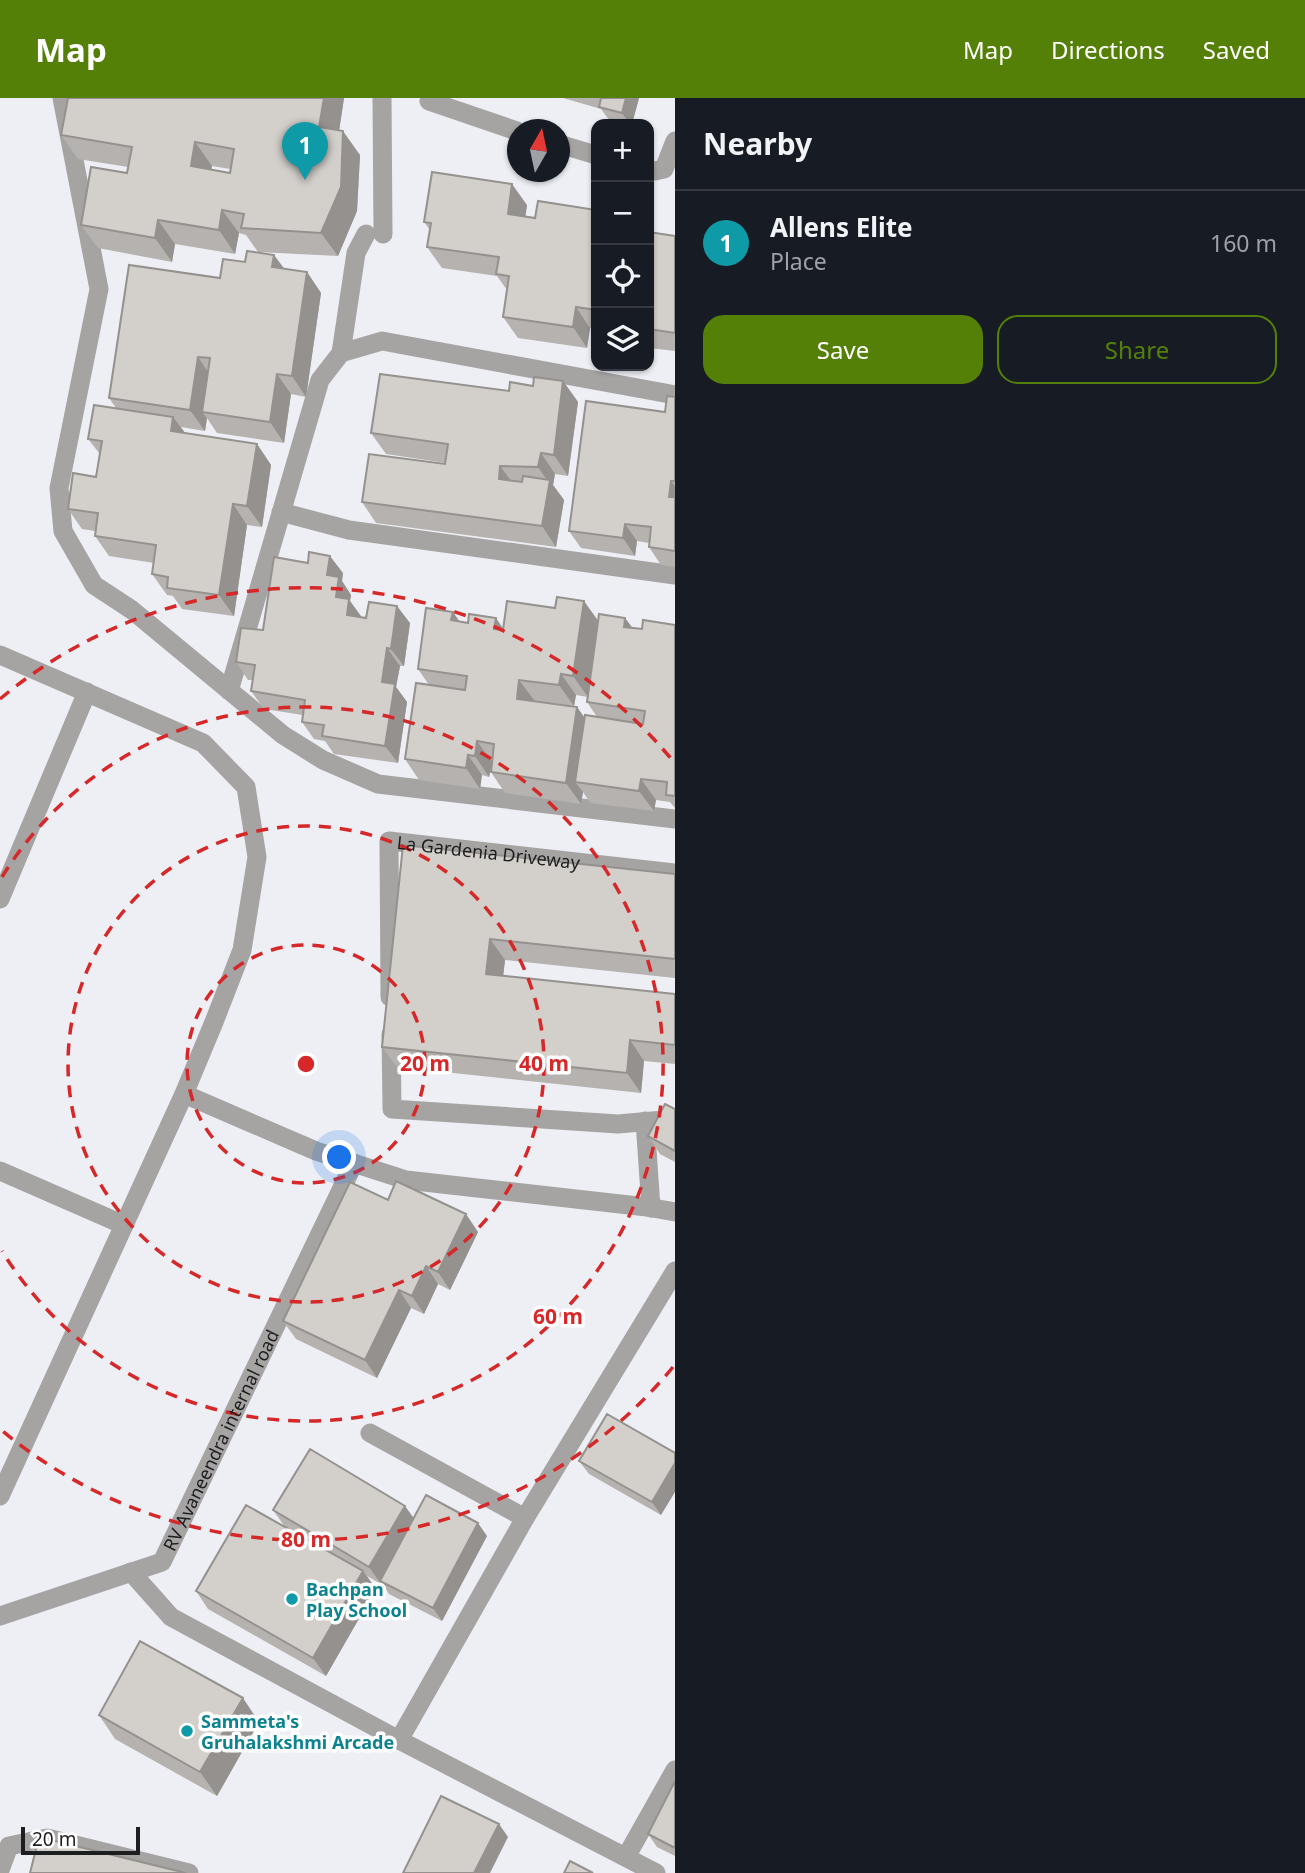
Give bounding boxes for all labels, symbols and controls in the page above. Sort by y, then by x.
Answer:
text: Map [35,27,107,72]
text: Map [963,33,1013,66]
text: Directions [1051,33,1165,66]
text: Saved [1203,33,1270,66]
north arrow [507,119,570,182]
map controls [591,119,654,371]
button: + [591,119,654,182]
pin: 1 [282,122,328,180]
text: Nearby [703,123,812,164]
button: − [591,182,654,245]
text: Allens Elite [770,209,913,245]
text: 1 [719,227,733,259]
text: 160 m [1210,227,1277,259]
button: locate [591,245,654,308]
text: Place [770,245,827,277]
button: layers [591,308,654,371]
button: Save [703,315,983,384]
button: Share [997,315,1277,384]
street label: La Gardenia Driveway [396,830,582,874]
text: 20 m [400,1049,450,1077]
text: 40 m [519,1049,569,1077]
centre of rings [294,1052,318,1076]
your location [322,1140,356,1174]
text: 60 m [533,1302,583,1330]
street label: RV Avaneendra internal road [157,1326,284,1555]
text: 80 m [281,1525,331,1553]
place label: Bachpan Play School [306,1577,407,1622]
marker: Bachpan Play School [284,1591,300,1607]
place label: Sammeta's Gruhalakshmi Arcade [201,1709,394,1754]
marker: Sammeta's Gruhalakshmi Arcade [179,1723,195,1739]
scale bar [21,1824,140,1856]
text: 20 m [32,1826,76,1852]

